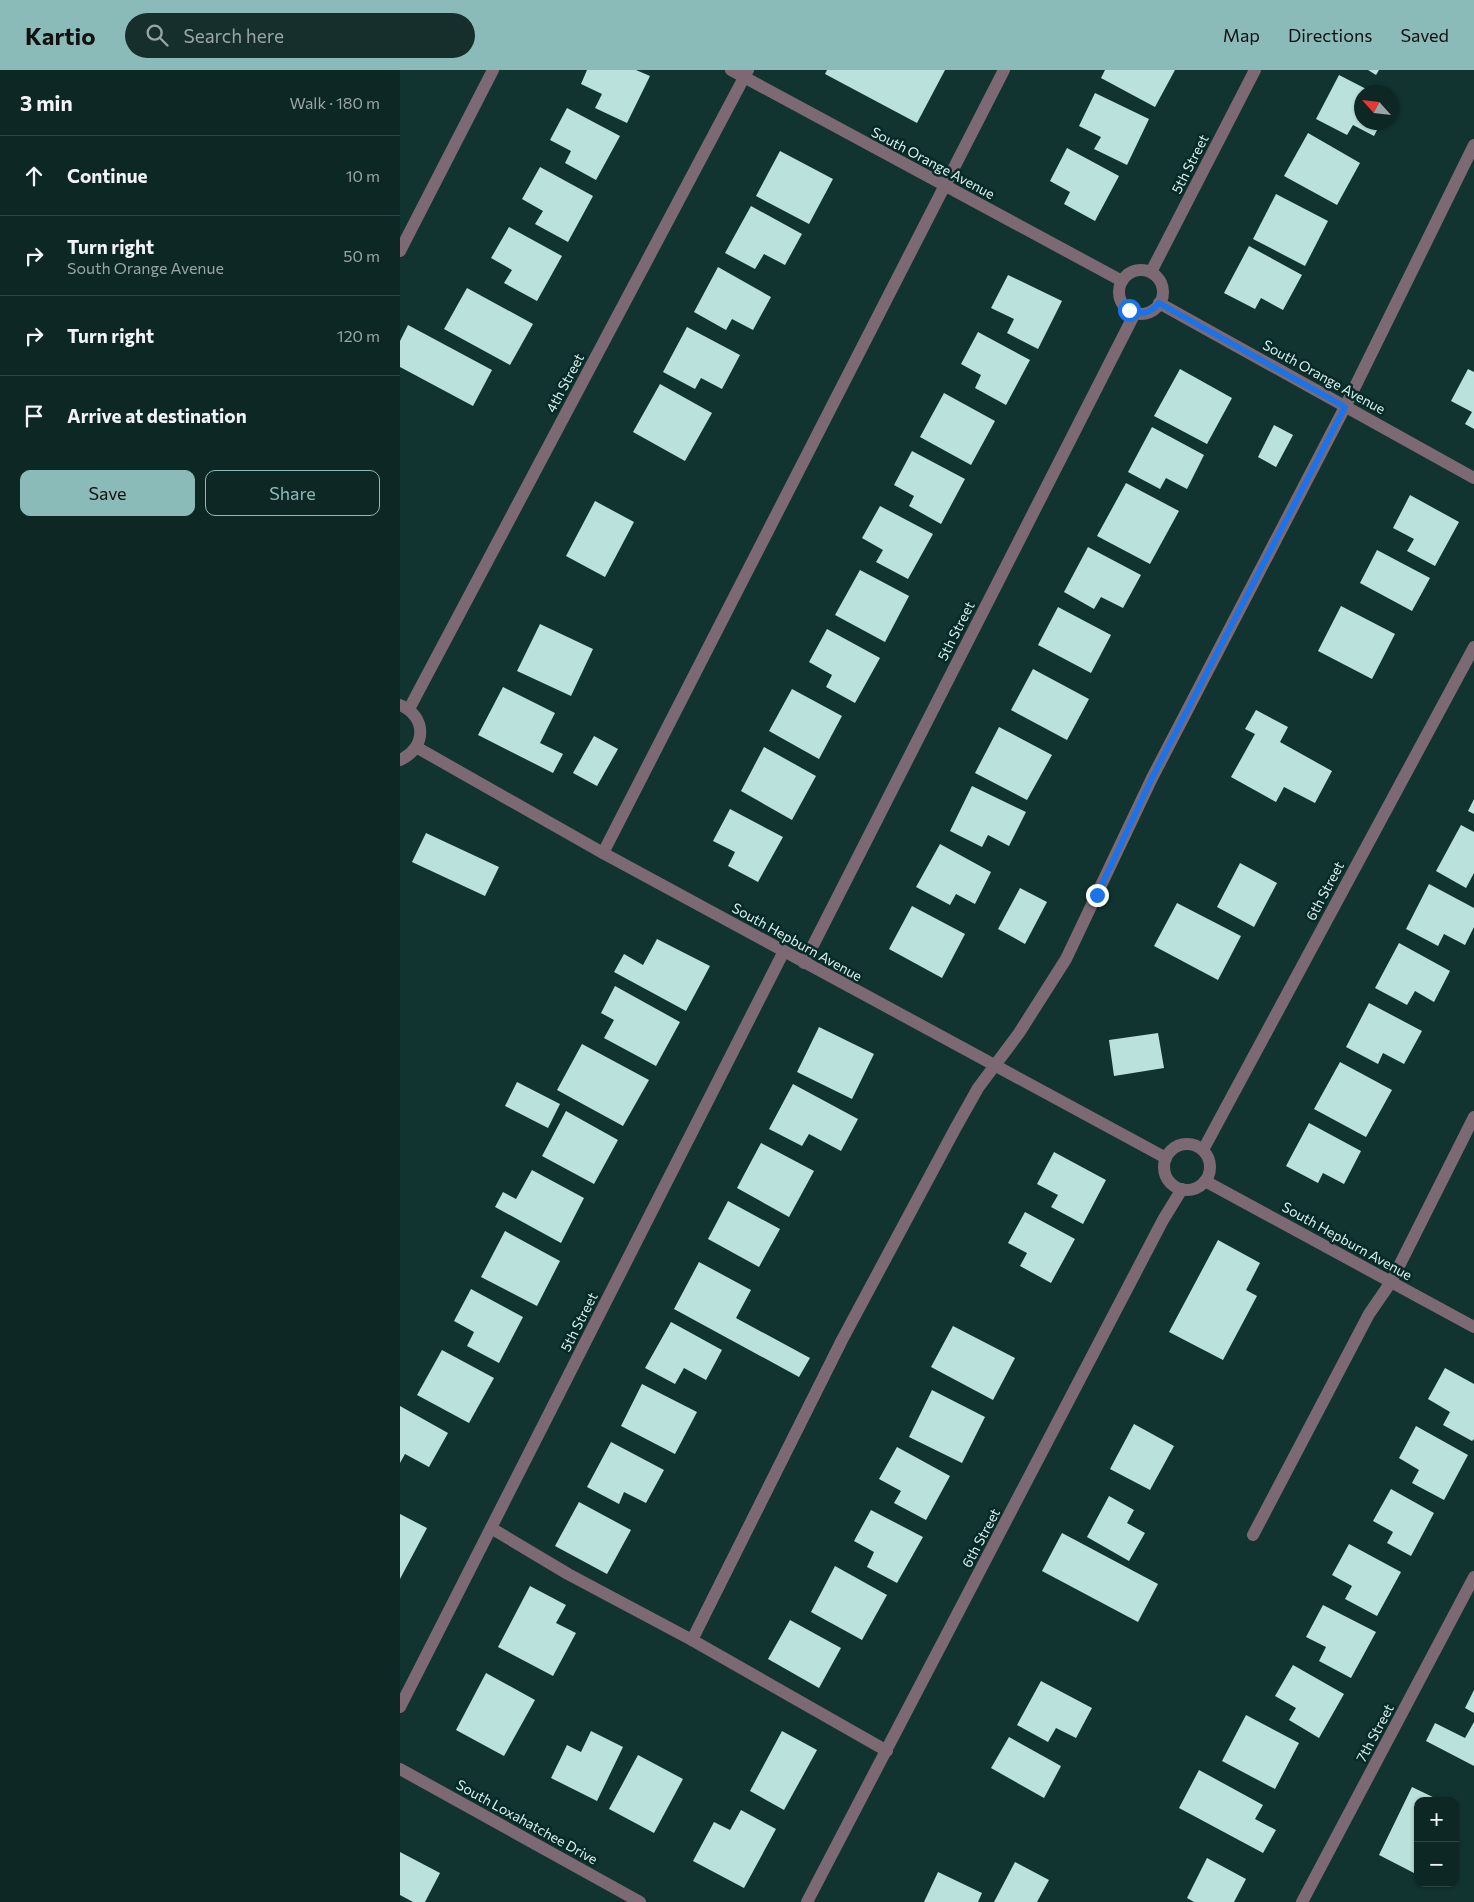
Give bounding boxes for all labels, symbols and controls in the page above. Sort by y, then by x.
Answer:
search box [125,13,475,58]
text: Kartio [25,21,95,50]
icon: search [143,21,171,49]
text: Search here [183,24,284,47]
text: Map [1223,24,1260,46]
text: Directions [1288,24,1372,46]
text: Saved [1400,24,1449,46]
north arrow [1354,85,1399,130]
text: 3 min [20,90,73,115]
text: Walk · 180 m [290,93,380,112]
street label: South Orange Avenue [869,123,998,202]
street label: 5th Street [1167,131,1212,196]
icon: ahead [20,162,48,190]
text: Continue [67,164,147,187]
text: 10 m [346,166,380,185]
text: Turn right [67,235,154,258]
icon: right [20,242,48,270]
text: 50 m [343,246,380,265]
text: South Orange Avenue [67,258,224,277]
route start [1118,299,1141,322]
icon: right [20,322,48,350]
text: Turn right [67,324,154,347]
text: 120 m [337,326,380,345]
street label: South Orange Avenue [1260,336,1388,417]
street label: 4th Street [542,350,587,415]
icon: arrive [20,402,48,430]
text: Arrive at destination [67,404,247,427]
button: Save [20,470,195,516]
button: Share [205,470,380,516]
street label: 5th Street [933,598,978,663]
street label: 6th Street [1302,858,1347,923]
route end [1086,884,1109,907]
street label: South Hepburn Avenue [729,899,865,984]
street label: South Hepburn Avenue [1279,1198,1415,1283]
street label: 5th Street [556,1289,601,1354]
street label: 6th Street [958,1505,1003,1570]
street label: 7th Street [1352,1701,1397,1765]
street label: South Loxahatchee Drive [454,1776,601,1868]
map controls [1414,1797,1459,1887]
button: + [1414,1797,1459,1842]
button: − [1414,1842,1459,1887]

